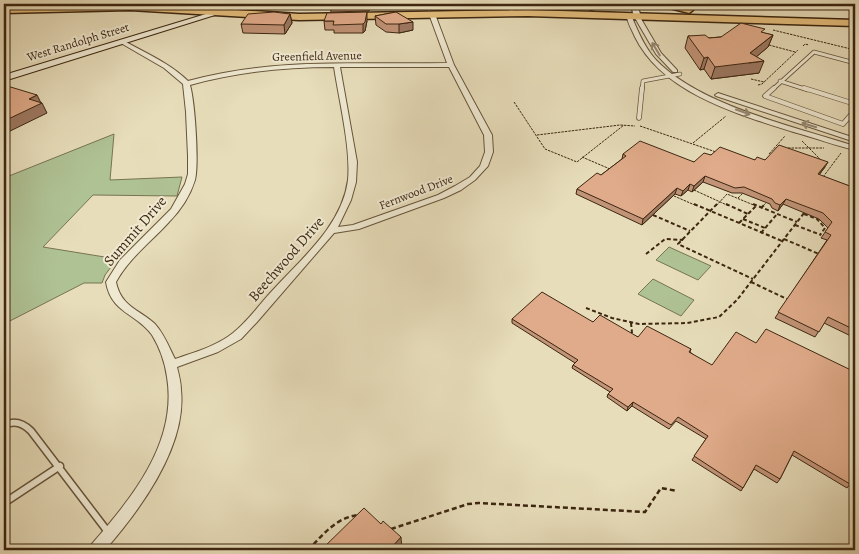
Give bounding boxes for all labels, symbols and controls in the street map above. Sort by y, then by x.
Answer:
street label: West Randolph Street [24,19,131,65]
one-way arrow [650,43,660,57]
street label: Greenfield Avenue [272,47,362,65]
one-way arrow [735,108,750,117]
one-way arrow [801,120,817,130]
street label: Fernwood Drive [377,171,455,213]
street label: Summit Drive [99,191,171,270]
street label: Beechwood Drive [244,212,329,306]

